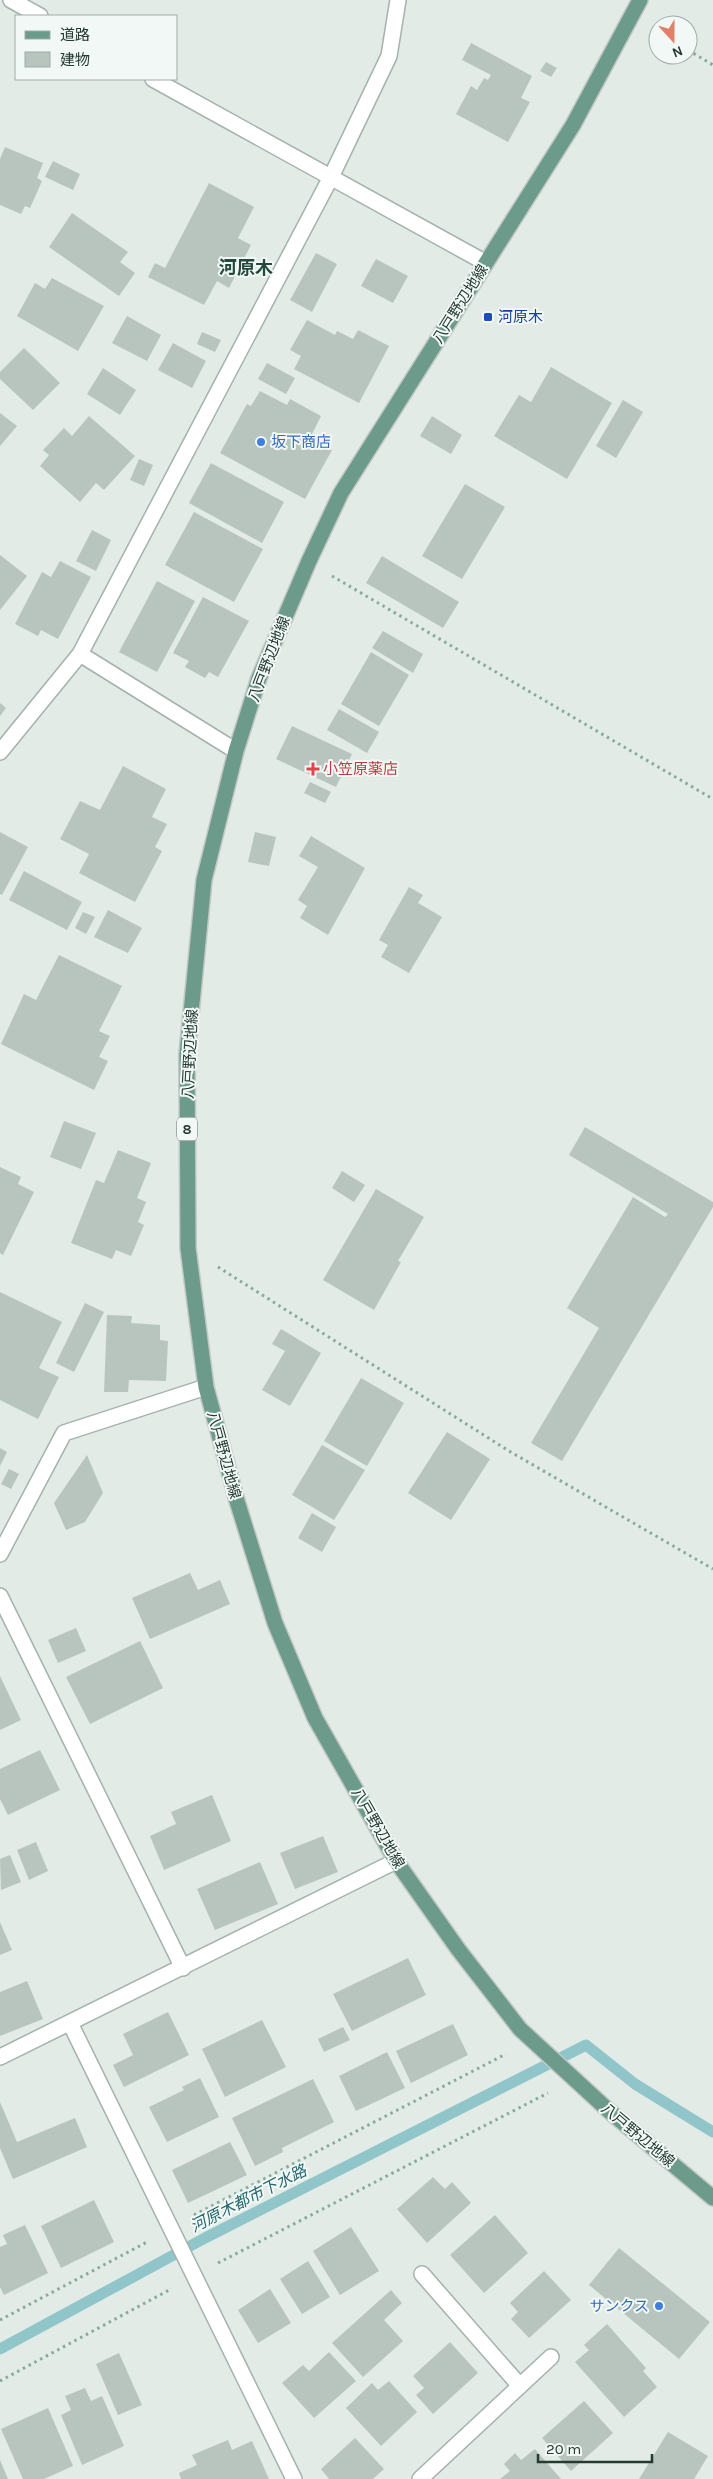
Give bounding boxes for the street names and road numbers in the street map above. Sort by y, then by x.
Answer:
street label: 八戸野辺地線 [429,261,491,347]
street label: 八戸野辺地線 [244,614,294,704]
street label: 八戸野辺地線 [179,1009,201,1099]
road number: 8 [177,1118,197,1140]
street label: 八戸野辺地線 [204,1409,244,1501]
street label: 八戸野辺地線 [348,1785,408,1871]
street label: 八戸野辺地線 [598,2099,678,2171]

